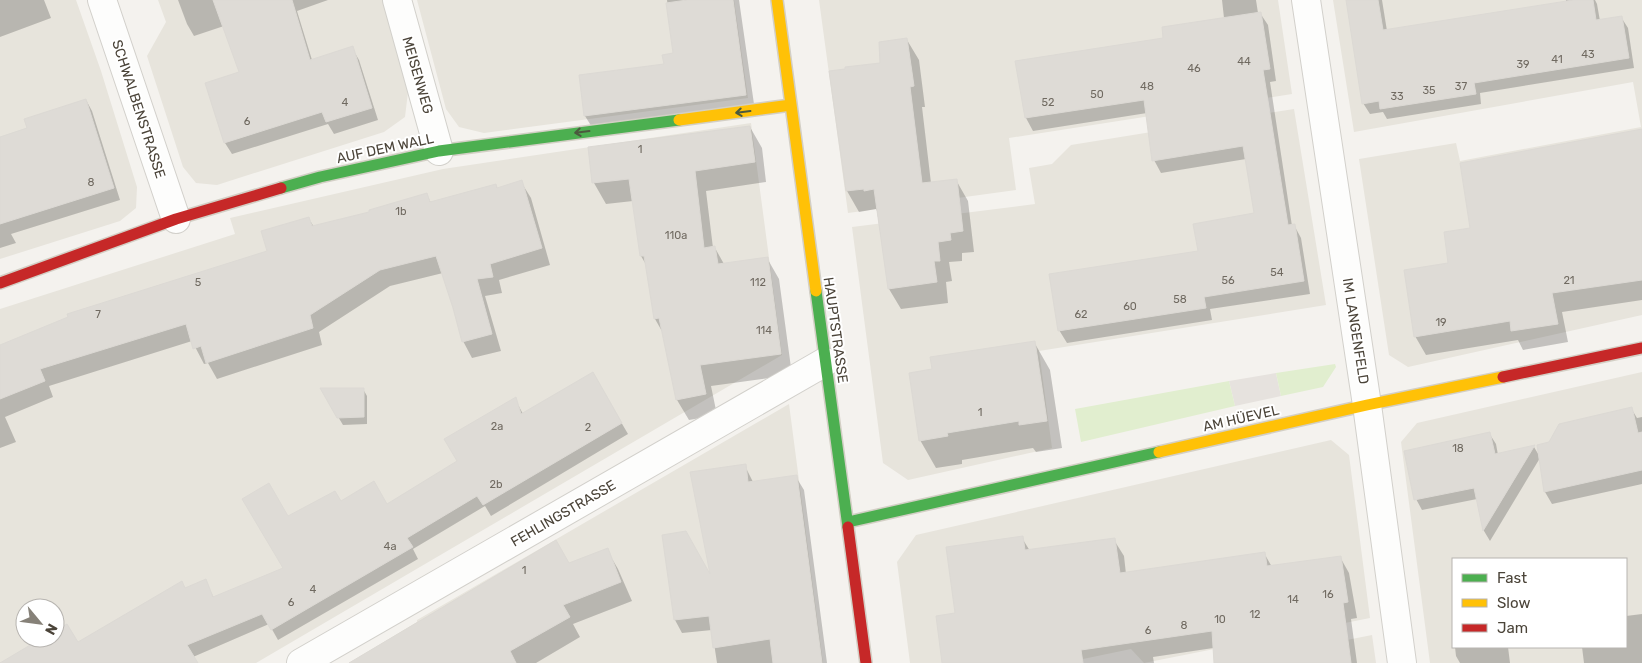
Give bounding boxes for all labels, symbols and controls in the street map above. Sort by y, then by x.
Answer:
street label: MEISENWEG [398,35,437,116]
street label: SCHWALBENSTRASSE [108,38,169,181]
house number: 43 [1581,48,1595,61]
house number: 41 [1551,53,1563,66]
house number: 44 [1237,55,1251,68]
house number: 39 [1516,58,1530,71]
house number: 46 [1187,62,1201,75]
house number: 48 [1140,80,1154,93]
house number: 37 [1455,80,1467,93]
house number: 35 [1422,84,1436,97]
house number: 50 [1090,88,1104,101]
house number: 33 [1390,90,1404,103]
house number: 4 [342,96,349,109]
house number: 52 [1042,96,1055,109]
one-way arrow [735,107,751,117]
house number: 6 [244,115,251,128]
one-way arrow [574,127,590,137]
street label: AUF DEM WALL [335,130,435,167]
house number: 1 [638,143,642,156]
house number: 8 [88,176,95,189]
house number: 1b [395,205,407,218]
house number: 110a [665,229,687,242]
house number: 54 [1270,266,1284,279]
house number: 56 [1221,274,1235,287]
house number: 21 [1563,274,1575,287]
house number: 5 [195,276,202,289]
house number: 112 [750,276,766,289]
street label: HAUPTSTRASSE [820,276,851,384]
street label: IM LANGENFELD [1339,277,1372,385]
house number: 58 [1173,293,1187,306]
house number: 60 [1123,300,1137,313]
house number: 7 [95,308,101,321]
house number: 62 [1074,308,1088,321]
house number: 19 [1435,316,1447,329]
house number: 114 [756,324,772,337]
street label: AM HÜEVEL [1201,401,1281,436]
house number: 1 [978,406,982,419]
house number: 2a [491,420,503,433]
house number: 2 [585,421,591,434]
house number: 18 [1452,442,1464,455]
street label: FEHLINGSTRASSE [508,476,619,550]
house number: 2b [489,478,503,491]
house number: 4a [384,540,396,553]
legend [1452,558,1627,648]
house number: 1 [522,564,526,577]
text: Fast [1497,569,1527,587]
house number: 4 [310,583,317,596]
house number: 16 [1322,588,1334,601]
house number: 14 [1287,593,1299,606]
text: Slow [1497,594,1530,612]
house number: 6 [288,596,295,609]
north arrow [15,598,65,648]
house number: 12 [1249,608,1261,621]
house number: 10 [1214,613,1226,626]
house number: 8 [1181,619,1188,632]
text: Jam [1497,619,1528,637]
text: N [41,621,61,638]
house number: 6 [1145,624,1152,637]

